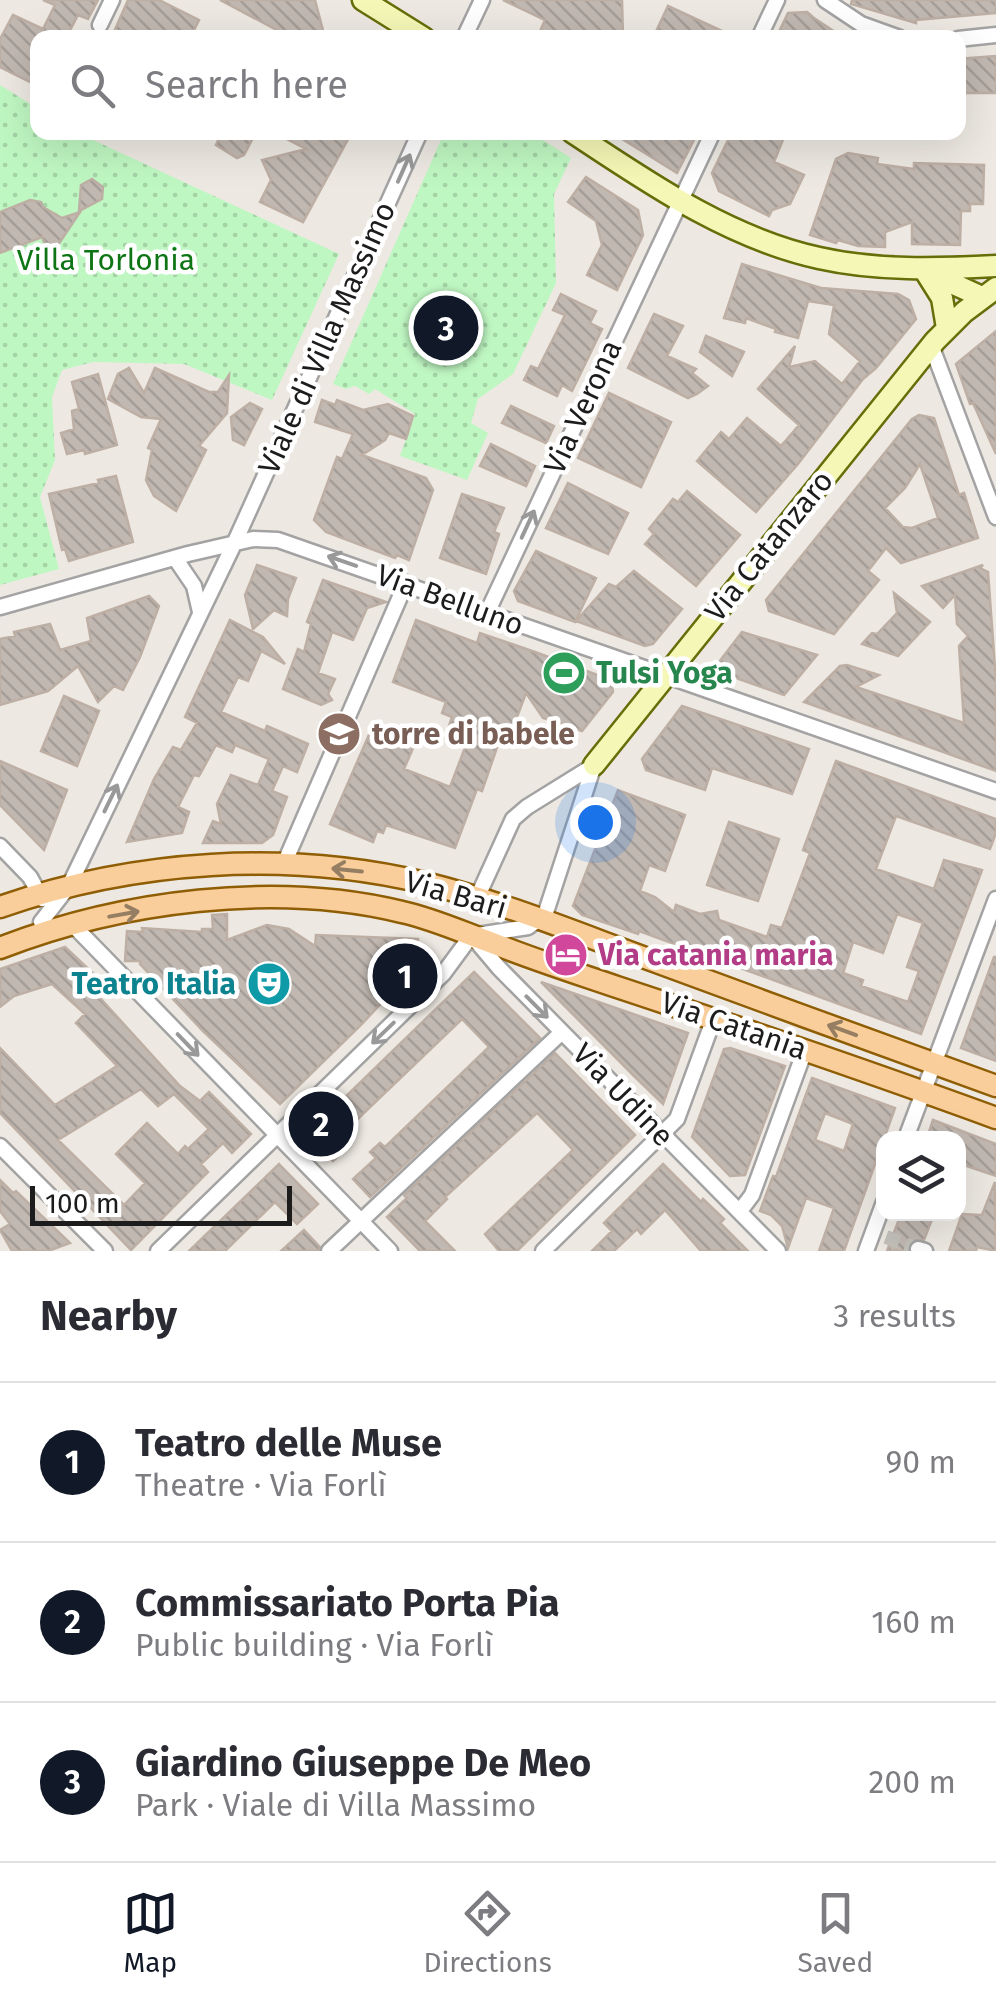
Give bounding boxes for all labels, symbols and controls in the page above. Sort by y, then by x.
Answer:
search box [30,30,966,140]
icon: search [65,58,120,113]
text: Search here [145,62,348,108]
one-way arrow [396,154,415,184]
street label: Viale di Villa Massimo [251,196,403,480]
park label: Villa Torlonia [17,242,195,278]
pin: 3 [414,290,478,366]
street label: Via Verona [536,334,630,480]
street label: Via Catanzaro [697,463,841,629]
one-way arrow [520,510,539,540]
one-way arrow [326,551,358,569]
street label: Via Belluno [371,557,529,643]
sports icon: Tulsi Yoga [541,650,587,696]
place label: Tulsi Yoga [596,655,733,691]
school or university icon: torre di babele [316,711,362,757]
place label: torre di babele [372,716,575,752]
one-way arrow [103,784,122,814]
your location [570,797,621,848]
one-way arrow [332,860,364,879]
street label: Via Bari [401,863,511,927]
one-way arrow [107,904,140,923]
hotel icon: Via catania maria [543,932,589,978]
place label: Via catania maria [597,937,833,973]
pin: 1 [372,938,438,1014]
theatre icon: Teatro Italia [246,961,292,1007]
place label: Teatro Italia [71,966,236,1002]
street label: Via Catania [657,984,811,1068]
one-way arrow [525,995,549,1019]
one-way arrow [827,1020,858,1038]
one-way arrow [371,1021,395,1045]
one-way arrow [176,1032,200,1056]
street label: Via Udine [565,1036,681,1154]
pin: 2 [288,1086,354,1162]
map controls [876,1131,966,1221]
button: layers [876,1131,966,1221]
scale bar [30,1181,292,1226]
text: 100 m [45,1187,120,1220]
text: Nearby [40,1291,177,1341]
text: 3 results [833,1297,956,1335]
text: Teatro delle Muse [135,1420,442,1466]
text: 1 [65,1443,80,1481]
text: 90 m [885,1443,956,1481]
text: Theatre · Via Forlì [135,1466,387,1504]
text: Commissariato Porta Pia [135,1580,560,1626]
text: 2 [64,1603,81,1641]
text: 160 m [871,1603,956,1641]
text: Public building · Via Forlì [135,1626,493,1664]
text: Giardino Giuseppe De Meo [135,1740,591,1786]
text: 3 [64,1763,81,1801]
text: 200 m [869,1763,956,1801]
text: Park · Viale di Villa Massimo [135,1786,536,1824]
tab: Map [123,1886,178,1979]
tab: Directions [423,1886,552,1979]
tab: Saved [797,1886,873,1979]

